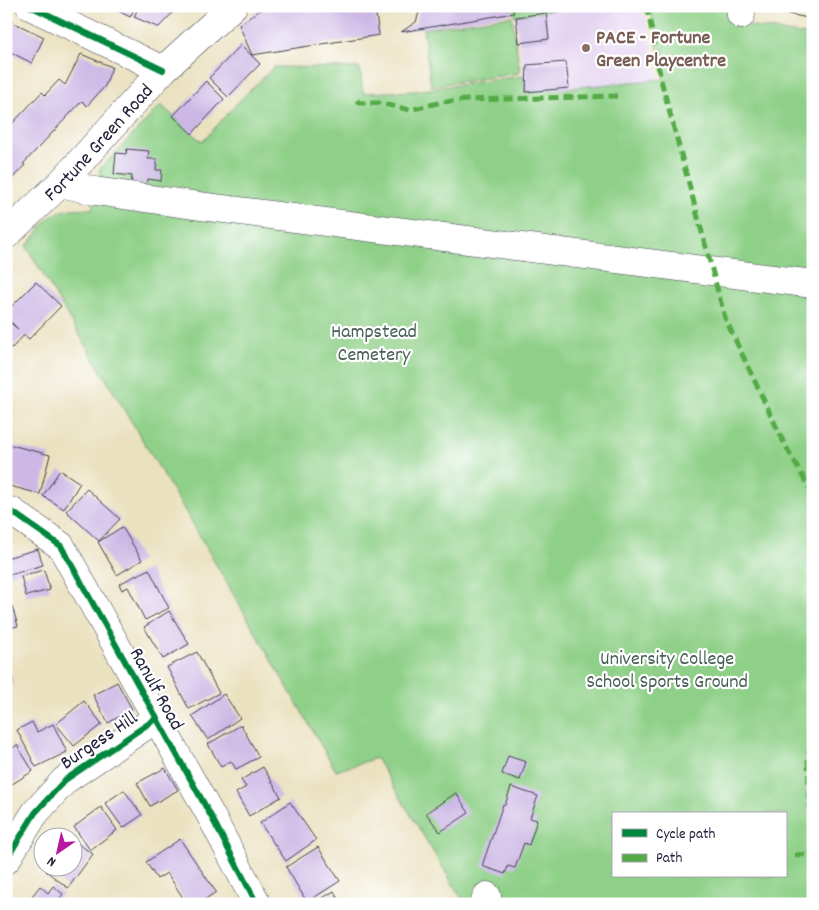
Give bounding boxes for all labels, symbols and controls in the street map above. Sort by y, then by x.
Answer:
place label: PACE - Fortune Green Playcentre [596,25,726,76]
marker: PACE - Fortune Green Playcentre [580,42,592,54]
street label: Fortune Green Road [39,79,161,209]
park label: Hampstead Cemetery [331,319,417,370]
street label: Ranulf Road [121,643,190,736]
park label: University College School Sports Ground [586,646,748,697]
street label: Burgess Hill [55,705,144,778]
legend [612,812,786,878]
text: Cycle path [656,824,716,846]
north arrow [32,828,82,878]
text: Path [656,848,682,870]
text: N [43,851,60,871]

